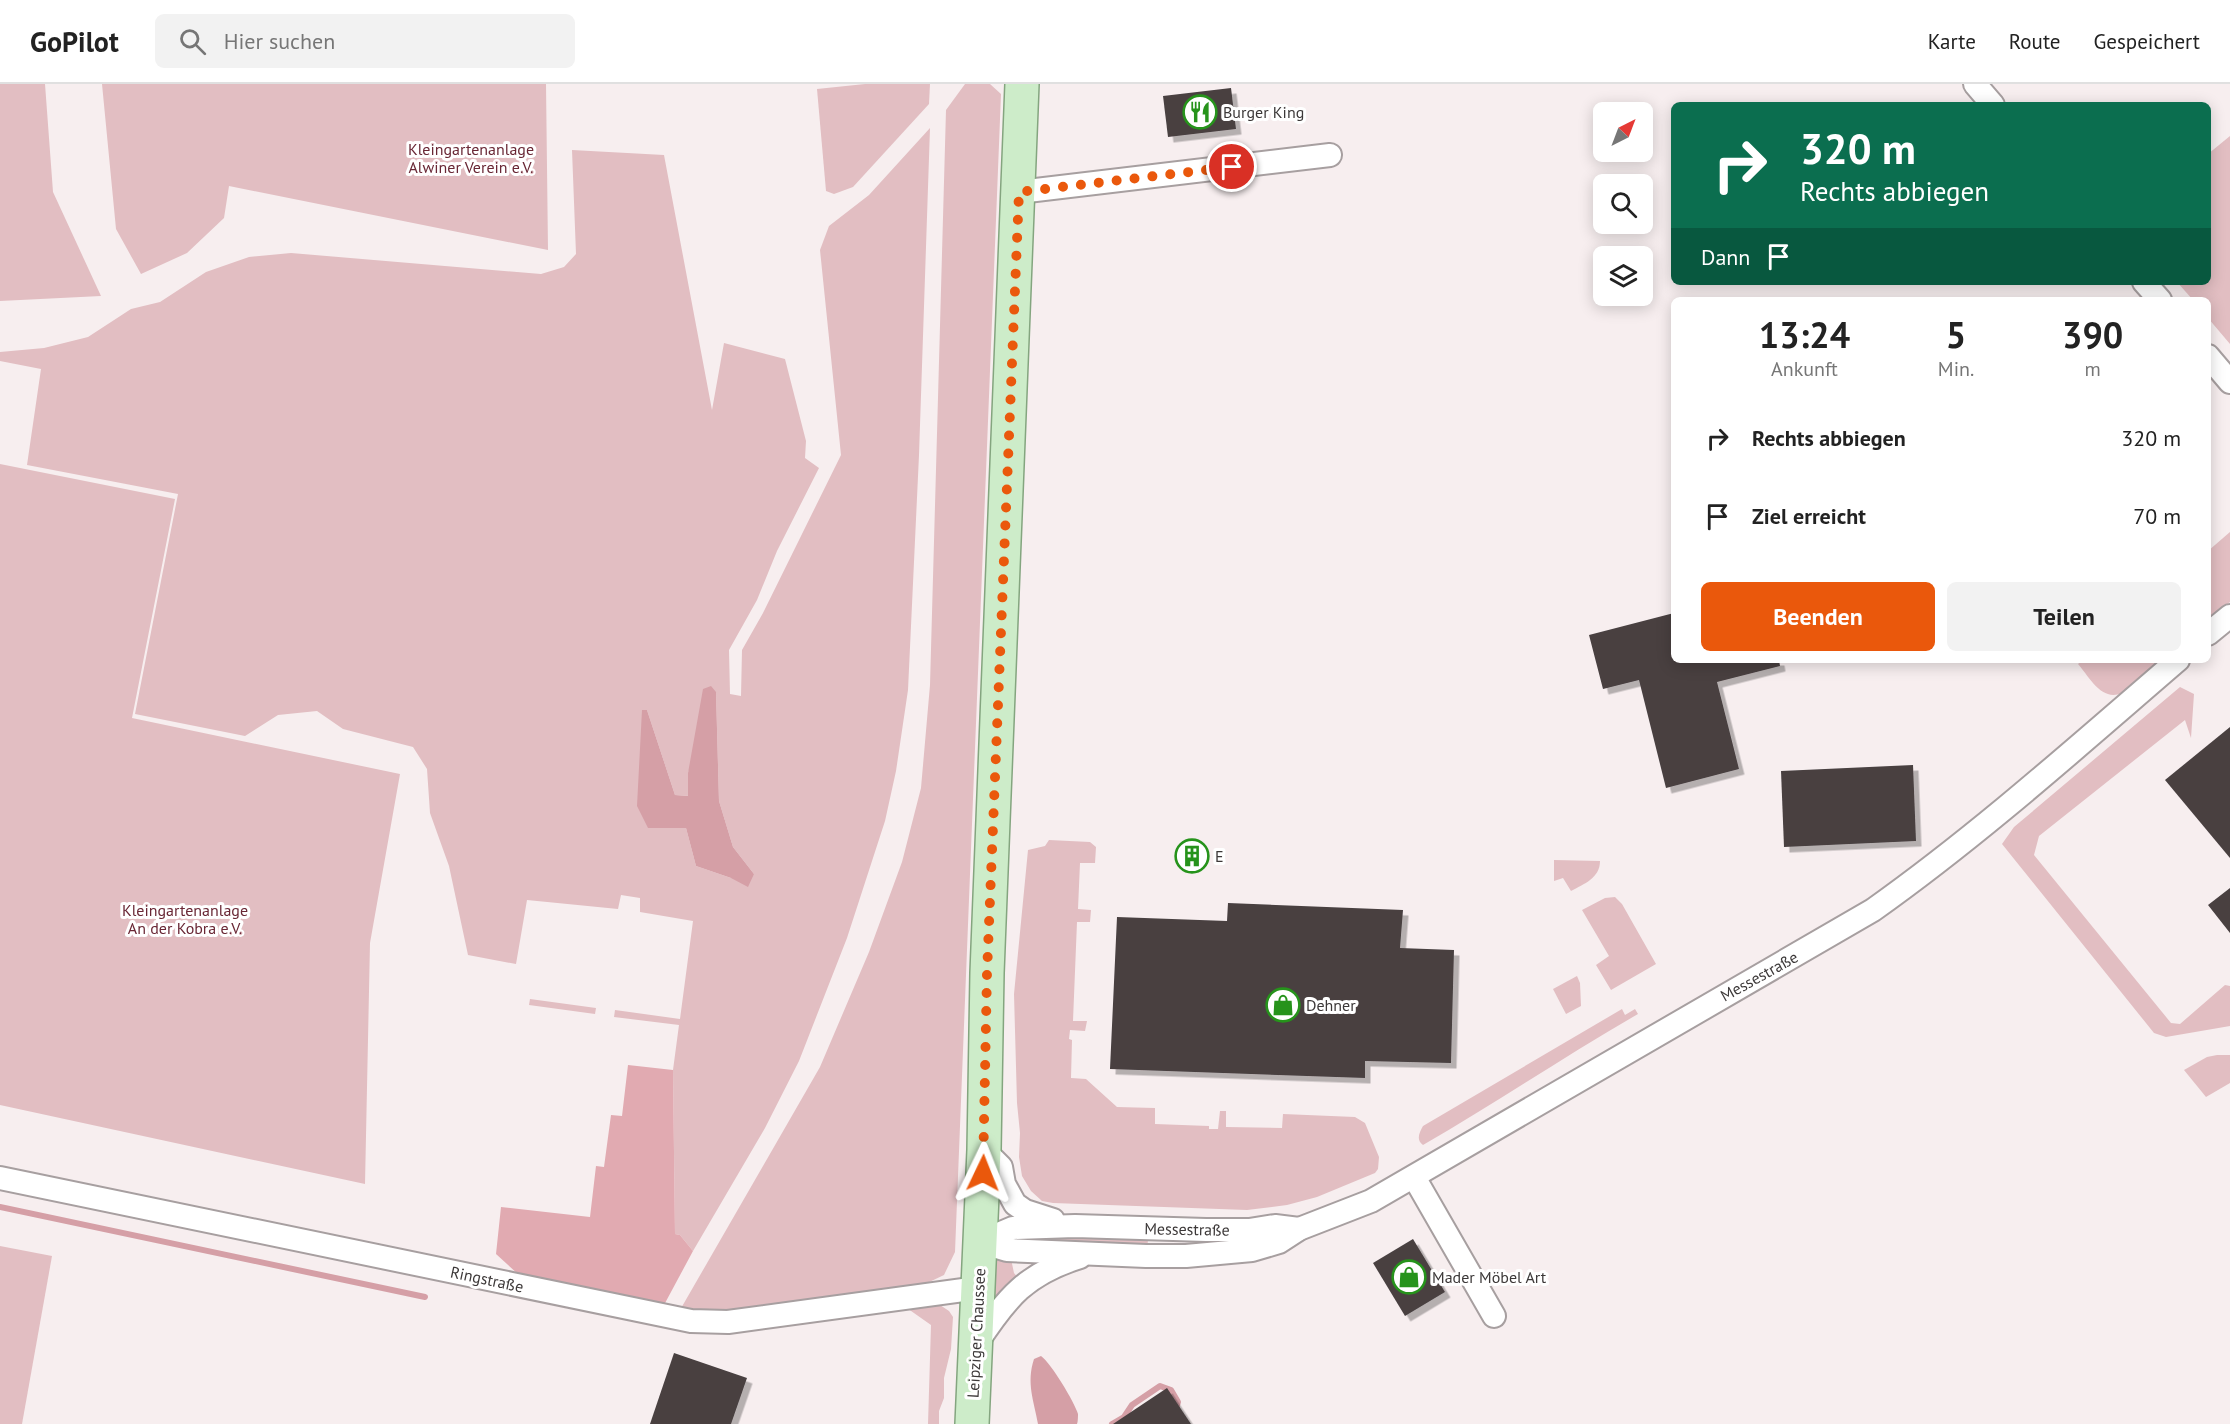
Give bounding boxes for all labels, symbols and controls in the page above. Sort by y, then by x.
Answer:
search box [155,14,575,68]
text: GoPilot [30,23,119,60]
icon: search [176,25,209,58]
text: Hier suchen [224,27,335,55]
text: Karte [1928,28,1976,55]
text: Route [2009,28,2060,55]
text: Gespeichert [2093,28,2200,55]
restaurant icon: Burger King [1182,94,1218,130]
place label: Burger King [1223,102,1304,122]
north arrow [1593,102,1653,162]
map controls [1593,102,1653,306]
text: 320 m [1800,121,1916,176]
icon: right [1701,126,1779,204]
park label: Kleingartenanlage Alwiner Verein e.V. [408,139,534,177]
pin [1206,141,1257,192]
icon: arrive [1215,150,1248,183]
button: search [1593,174,1653,234]
text: Rechts abbiegen [1800,174,1989,208]
icon: arrive [1762,240,1795,273]
text: Dann [1701,243,1750,271]
button: layers [1593,246,1653,306]
text: 13:24 [1759,311,1850,358]
text: 5 [1946,311,1966,358]
text: 390 [2062,311,2123,358]
text: Ankunft [1771,356,1838,382]
text: Min. [1938,356,1974,382]
text: m [2085,356,2101,382]
icon: right [1701,422,1734,455]
text: Rechts abbiegen [1752,424,1906,452]
text: 320 m [2121,424,2181,452]
icon: arrive [1701,500,1734,533]
text: Ziel erreicht [1752,502,1866,530]
text: 70 m [2133,502,2181,530]
button: Beenden [1701,582,1935,651]
button: Teilen [1947,582,2181,651]
building icon: E [1174,838,1210,874]
place label: E [1215,846,1224,866]
park label: Kleingartenanlage An der Kobra e.V. [122,900,248,938]
street label: Messestraße [1717,947,1801,1005]
shop icon: Dehner [1265,987,1301,1023]
place label: Dehner [1306,995,1356,1015]
position arrow [951,1141,1015,1205]
street label: Messestraße [1144,1218,1230,1240]
shop icon: Mader Möbel Art [1391,1259,1427,1295]
street label: Ringstraße [449,1261,525,1297]
place label: Mader Möbel Art [1432,1267,1547,1287]
street label: Leipziger Chaussee [963,1268,989,1398]

